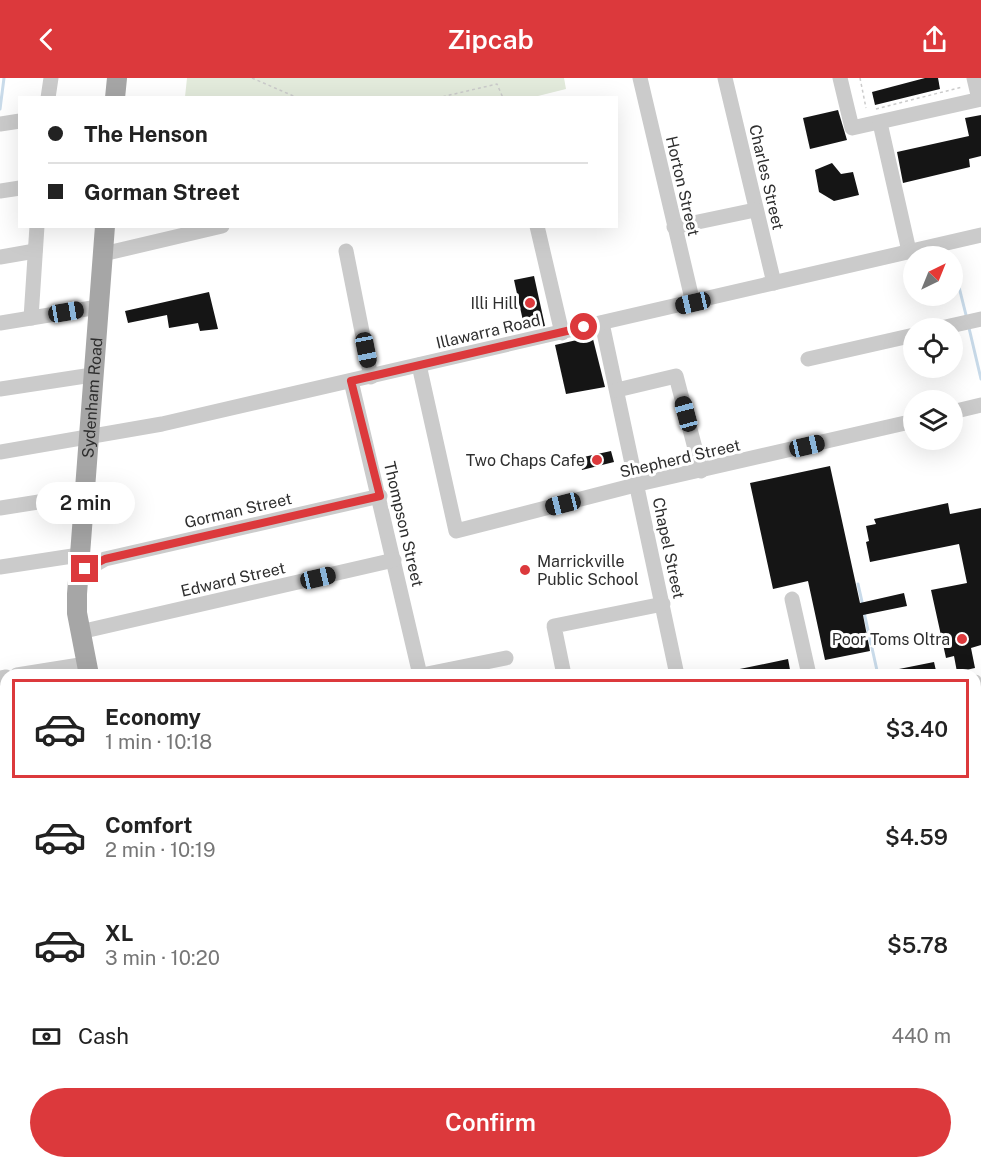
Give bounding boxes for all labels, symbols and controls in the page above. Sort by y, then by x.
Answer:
icon: back [30,23,63,56]
text: Zipcab [447,23,534,55]
icon: share [918,23,951,56]
text: The Henson [84,121,208,147]
street label: Charles Street [745,123,788,232]
street label: Horton Street [662,134,703,238]
text: Gorman Street [84,179,240,205]
north arrow [903,246,963,306]
map controls [903,246,963,450]
car [673,290,713,316]
place label: Illi Hill [470,294,518,313]
marker: Illi Hill [523,296,537,310]
car [47,300,85,324]
street label: Illawarra Road [434,310,542,353]
route start [570,313,597,340]
button: locate [903,318,963,378]
car [354,331,378,369]
street label: Sydenham Road [78,337,106,459]
button: layers [903,390,963,450]
car [673,394,699,434]
car [787,433,827,459]
street label: Shepherd Street [618,435,742,482]
place label: Two Chaps Cafe [466,451,585,470]
marker: Two Chaps Cafe [590,453,604,467]
street label: Thompson Street [380,460,427,589]
callout: 2 min [36,482,134,524]
street label: Gorman Street [183,489,294,532]
text: 2 min [60,491,111,515]
car [543,491,583,517]
street label: Chapel Street [648,496,689,601]
place label: Marrickville Public School [537,552,639,589]
route end [71,555,98,582]
street label: Edward Street [179,558,287,601]
marker: Marrickville Public School [518,563,532,577]
car [298,565,338,591]
place label: Poor Toms Oltra [832,630,950,649]
marker: Poor Toms Oltra [955,632,969,646]
icon: car [33,702,87,756]
text: Economy [105,704,201,730]
text: $3.40 [886,716,948,742]
text: 1 min · 10:18 [105,730,212,754]
icon: car [33,810,87,864]
text: Comfort [105,812,192,838]
text: $4.59 [885,824,948,850]
text: 2 min · 10:19 [105,838,215,862]
icon: car [33,918,87,972]
text: XL [105,920,133,946]
text: $5.78 [887,932,948,958]
text: 3 min · 10:20 [105,946,220,970]
icon: cash [30,1020,63,1053]
text: Cash [78,1023,129,1049]
text: 440 m [891,1024,951,1048]
button: Confirm [30,1088,951,1157]

